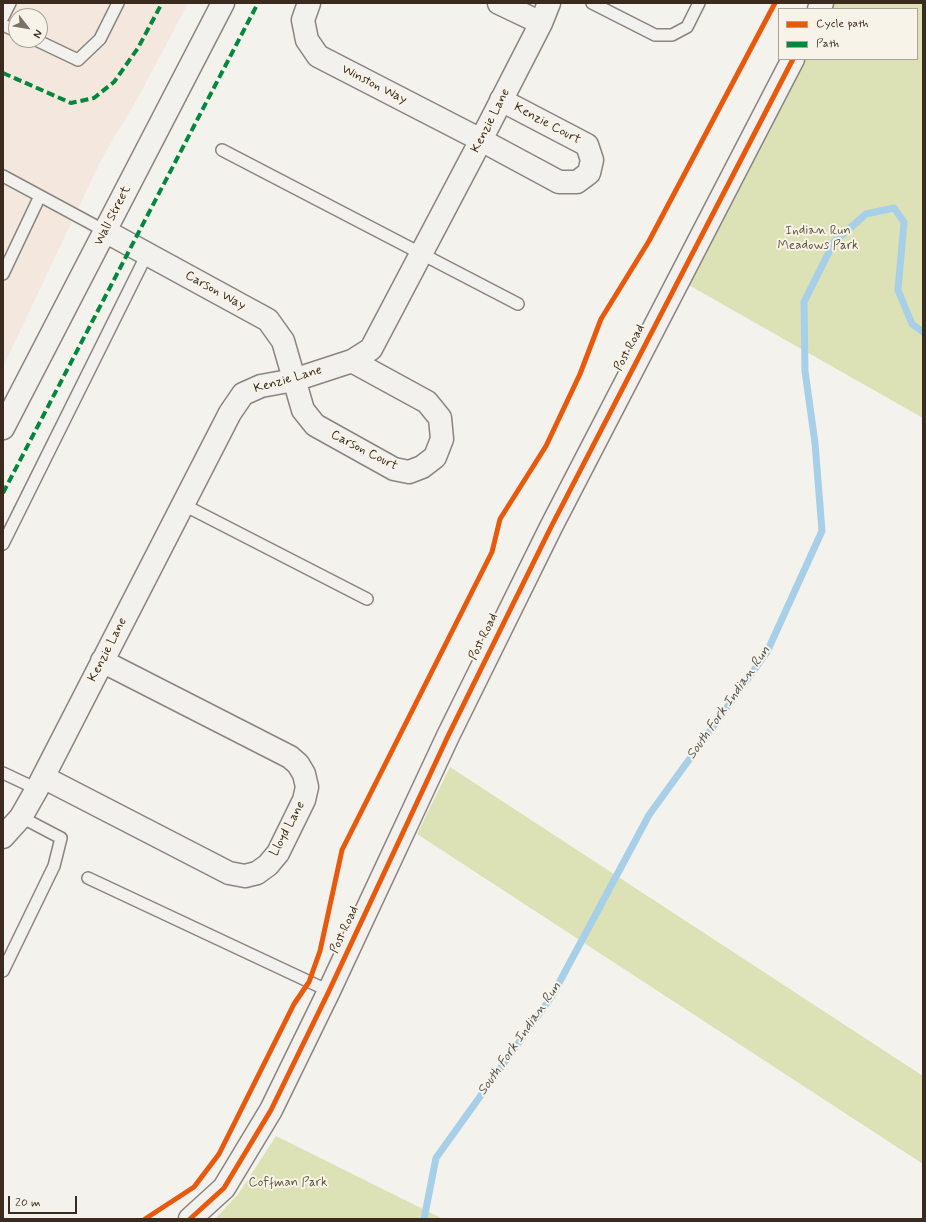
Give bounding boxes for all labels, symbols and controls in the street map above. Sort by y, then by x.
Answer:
north arrow [8,8,48,48]
legend [778,8,918,60]
text: Cycle path [816,16,868,32]
text: N [30,27,45,40]
text: Path [816,36,839,52]
street label: Winston Way [339,62,409,108]
street label: Kenzie Lane [468,86,514,156]
street label: Kenzie Court [511,100,583,148]
street label: Wall Street [91,184,135,248]
park label: Indian Run Meadows Park [777,223,859,254]
street label: Carson Way [182,268,248,314]
street label: Post Road [611,322,649,374]
street label: Kenzie Lane [252,363,324,397]
street label: Carson Court [328,427,400,475]
street label: Post Road [466,611,502,663]
street label: Kenzie Lane [85,615,131,685]
water label: South Fork Indian Run [684,643,774,763]
street label: Lloyd Lane [267,799,309,859]
street label: Post Road [327,904,363,956]
water label: South Fork Indian Run [475,979,565,1099]
park label: Coffman Park [249,1175,327,1191]
scale bar [10,1188,79,1214]
text: 20 m [15,1195,41,1211]

